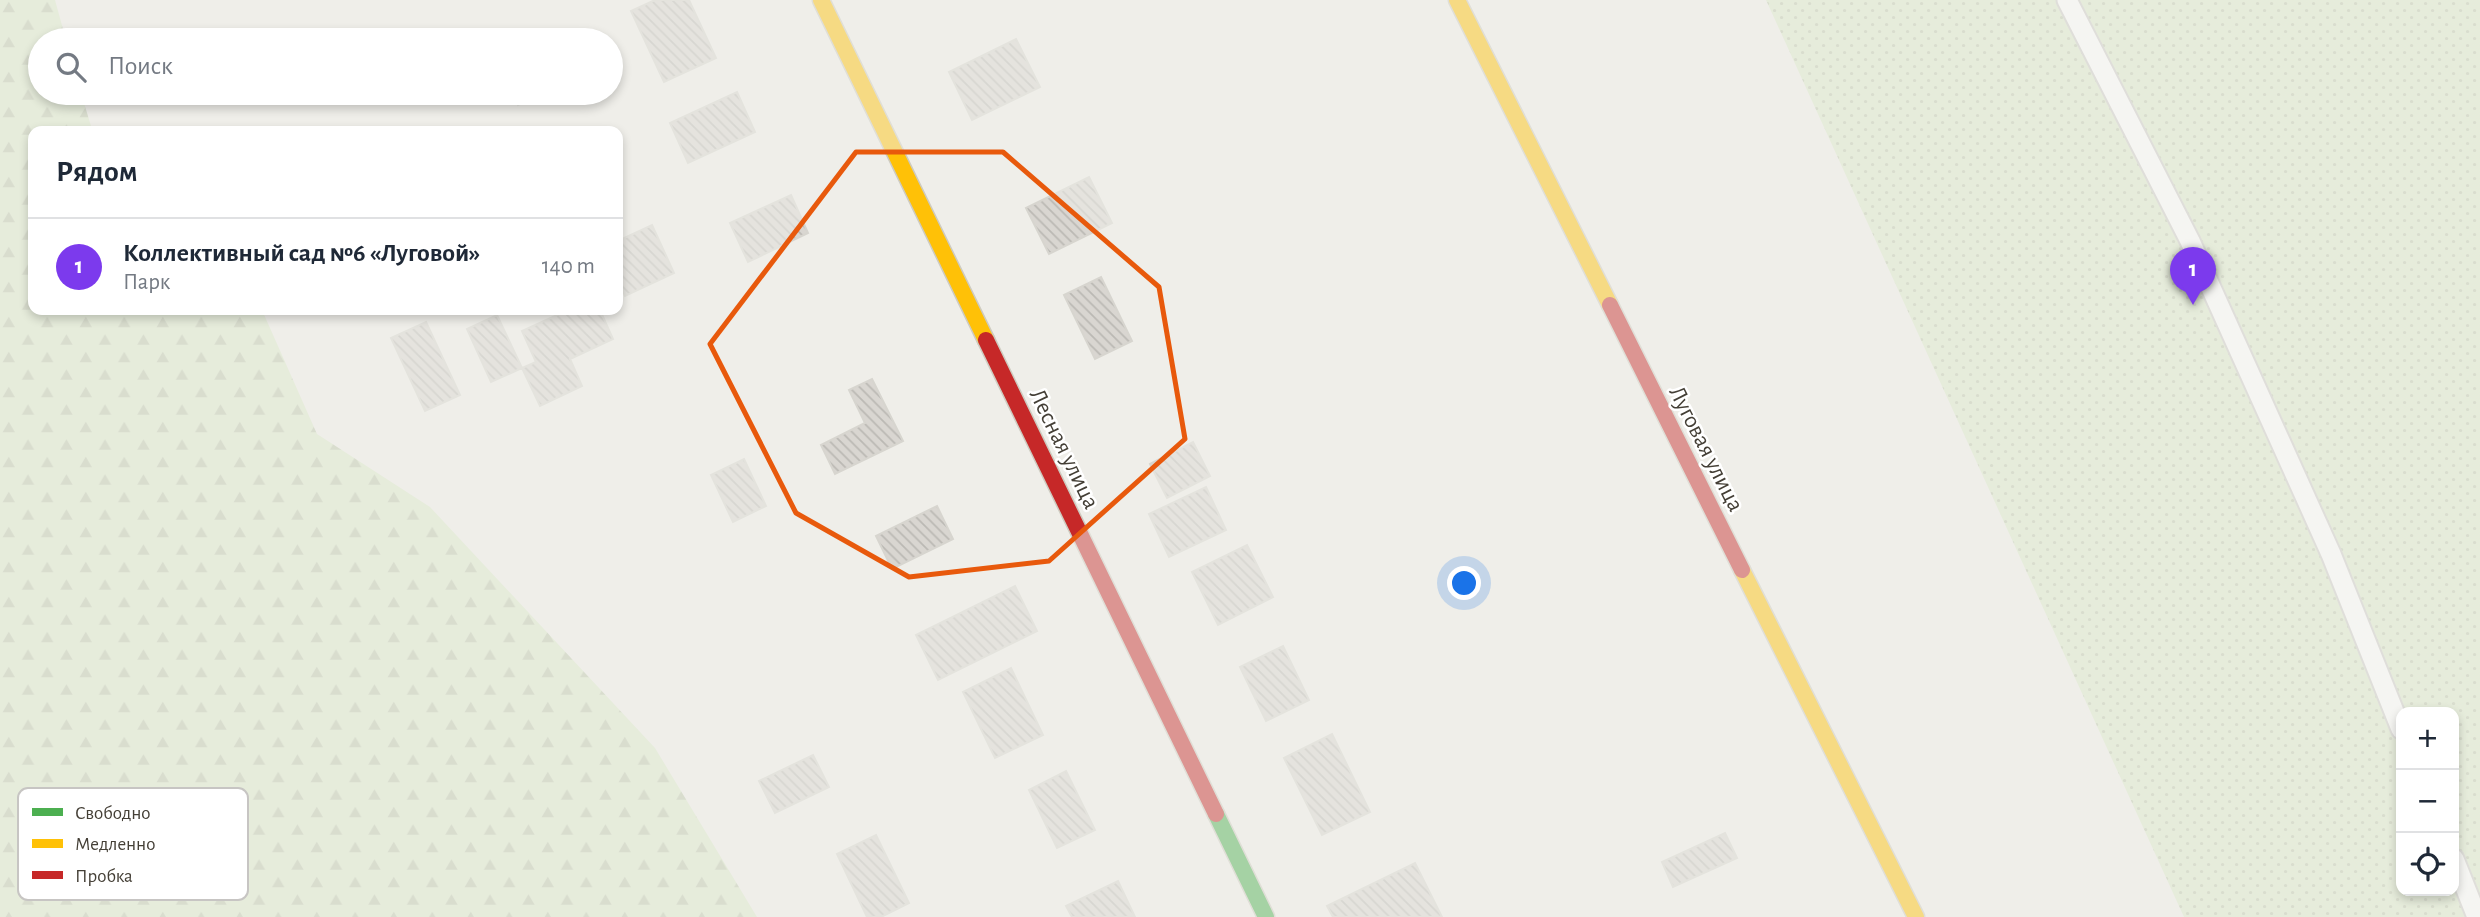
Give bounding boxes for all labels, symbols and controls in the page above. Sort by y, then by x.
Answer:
search box [28,28,623,105]
icon: search [52,48,90,86]
text: Поиск [108,53,173,79]
text: Рядом [56,157,138,187]
text: Коллективный сад №6 «Луговой» [123,240,480,266]
pin: 1 [2170,247,2216,305]
text: 1 [75,255,83,278]
text: 140 m [542,255,595,278]
text: Парк [123,271,170,294]
street label: Луговая улица [1664,382,1748,516]
street label: Лесная улица [1025,385,1103,513]
your location [1447,566,1481,600]
map controls [2396,707,2459,896]
button: + [2396,707,2459,770]
button: − [2396,770,2459,833]
legend [18,788,248,900]
text: Свободно [75,804,151,823]
button: locate [2396,833,2459,896]
text: Медленно [75,835,155,854]
text: Пробка [75,867,133,886]

